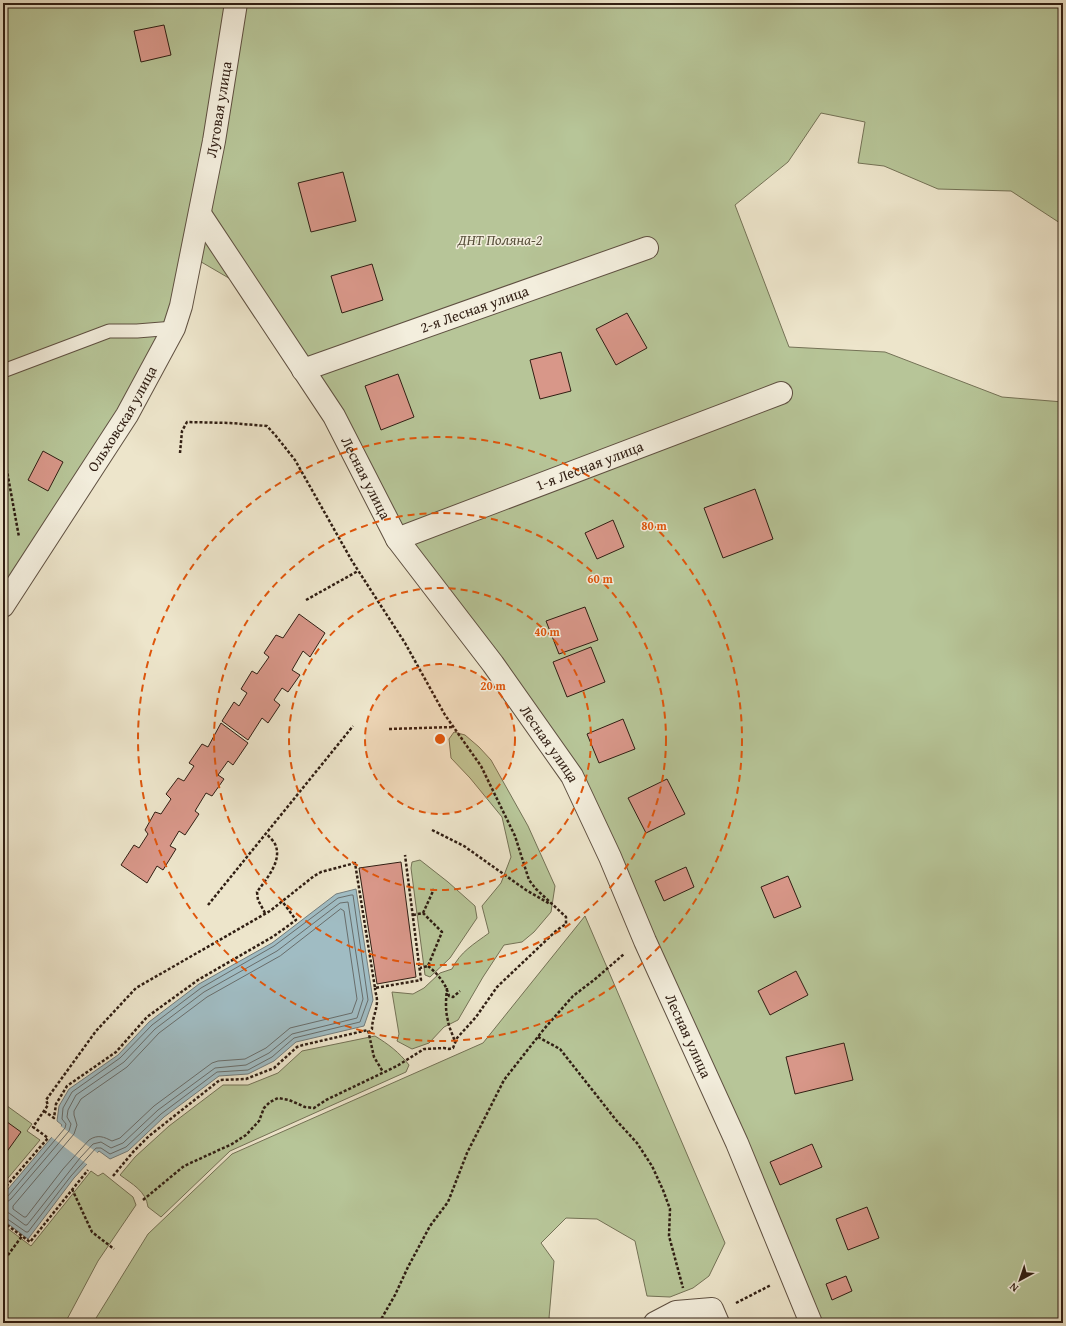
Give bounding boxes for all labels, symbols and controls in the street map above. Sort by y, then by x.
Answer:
street label: Луговая улица [200,59,237,159]
park label: ДНТ Поляна-2 [457,229,542,250]
street label: 2-я Лесная улица [417,279,532,338]
street label: Ольховская улица [82,361,162,476]
street label: Лесная улица [336,433,397,524]
street label: 1-я Лесная улица [532,435,647,495]
text: 80 m [641,517,667,534]
text: 60 m [587,570,613,587]
text: 40 m [534,623,560,640]
text: 20 m [480,677,506,694]
street label: Лесная улица [515,701,585,786]
centre of rings [433,732,447,746]
street label: Лесная улица [660,990,717,1082]
north arrow [1000,1260,1040,1300]
text: N [1005,1279,1022,1296]

